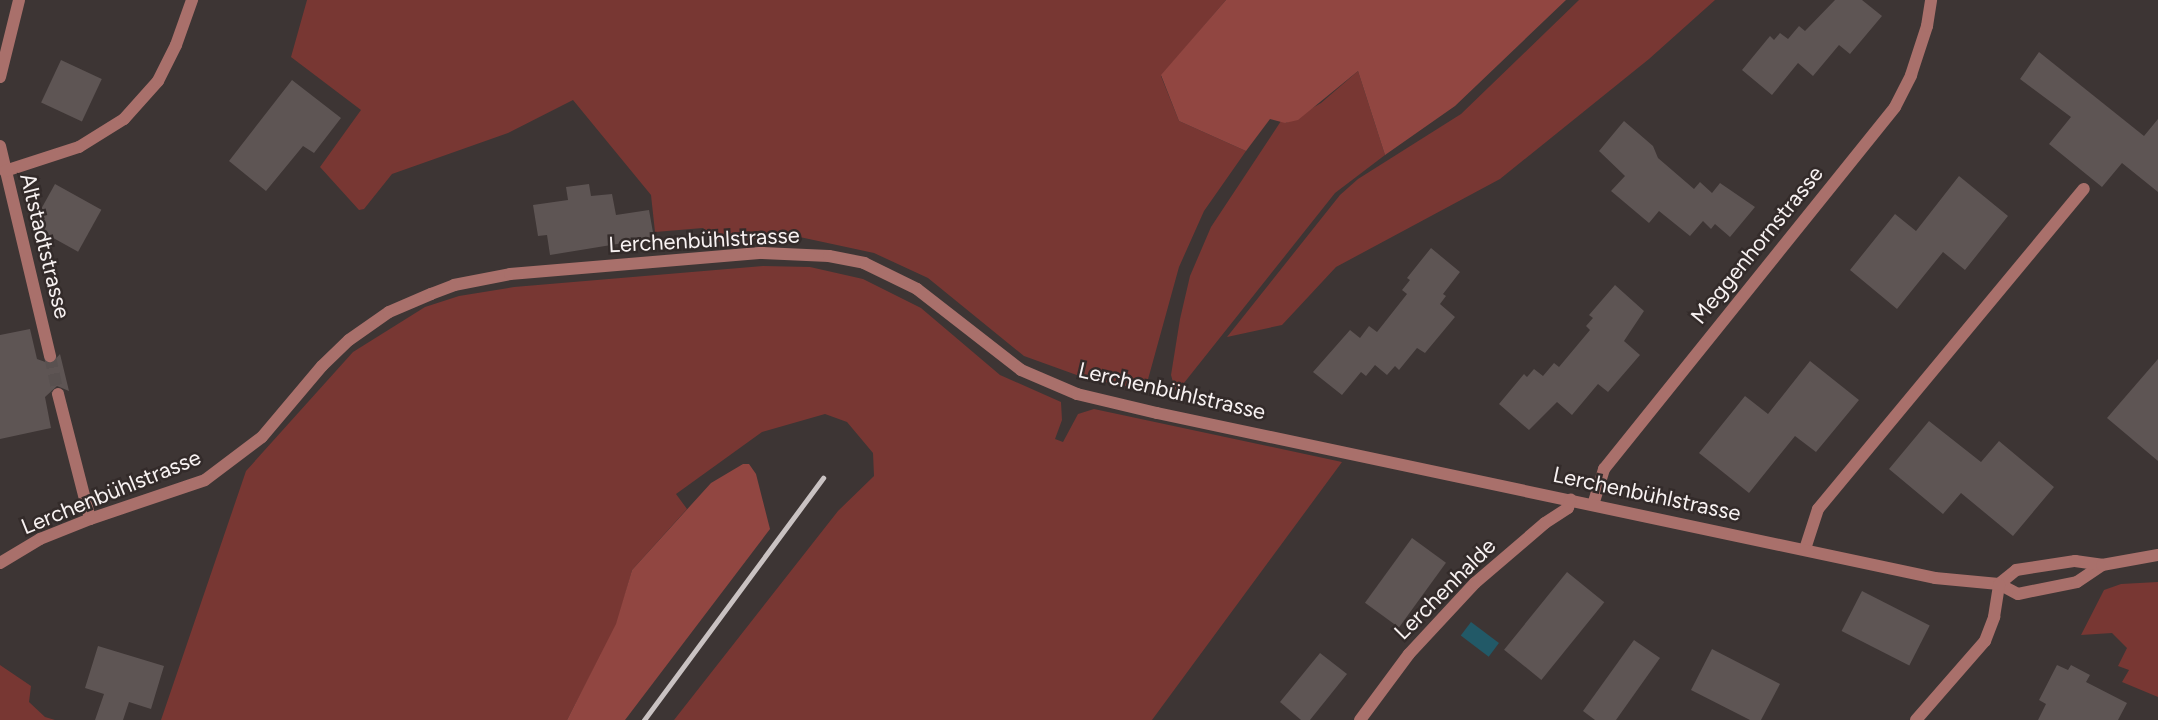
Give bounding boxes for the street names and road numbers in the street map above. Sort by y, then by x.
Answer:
street label: Meggenhornstrasse [1685,161,1829,329]
street label: Altstadtstrasse [14,171,76,321]
street label: Lerchenbühlstrasse [608,222,800,258]
street label: Lerchenbühlstrasse [1076,357,1268,425]
street label: Lerchenbühlstrasse [17,444,205,540]
street label: Lerchenbühlstrasse [1551,461,1743,527]
street label: Lerchenhalde [1389,533,1501,645]

